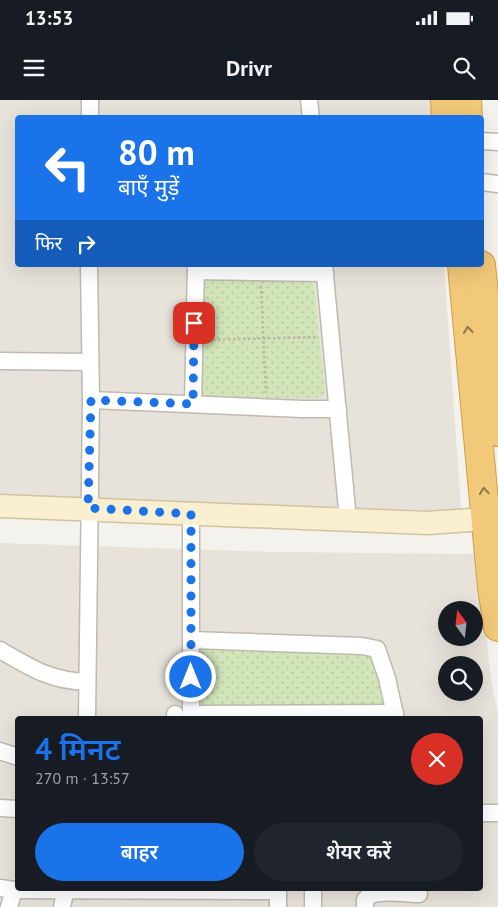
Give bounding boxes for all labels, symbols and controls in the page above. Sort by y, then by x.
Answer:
text: 13:53 [25,6,73,30]
icon: menu [20,54,48,82]
text: Drivr [226,54,272,82]
icon: search [450,54,478,82]
text: 80 m [118,129,195,175]
icon: left [35,135,100,200]
text: बाएँ मुड़ें [118,173,179,201]
icon: right [72,230,100,258]
text: फिर [35,231,62,255]
pin [173,302,215,344]
icon: arrive [180,309,208,337]
one-way arrow [463,325,474,333]
one-way arrow [479,487,490,495]
north arrow [438,601,482,646]
map controls [438,601,483,701]
position arrow [164,650,216,702]
button: search [438,656,483,701]
text: 4 मिनट [35,729,121,768]
button: close [411,733,463,785]
text: 270 m · 13:57 [35,768,130,788]
button: बाहर [35,823,244,881]
button: शेयर करें [254,823,463,881]

